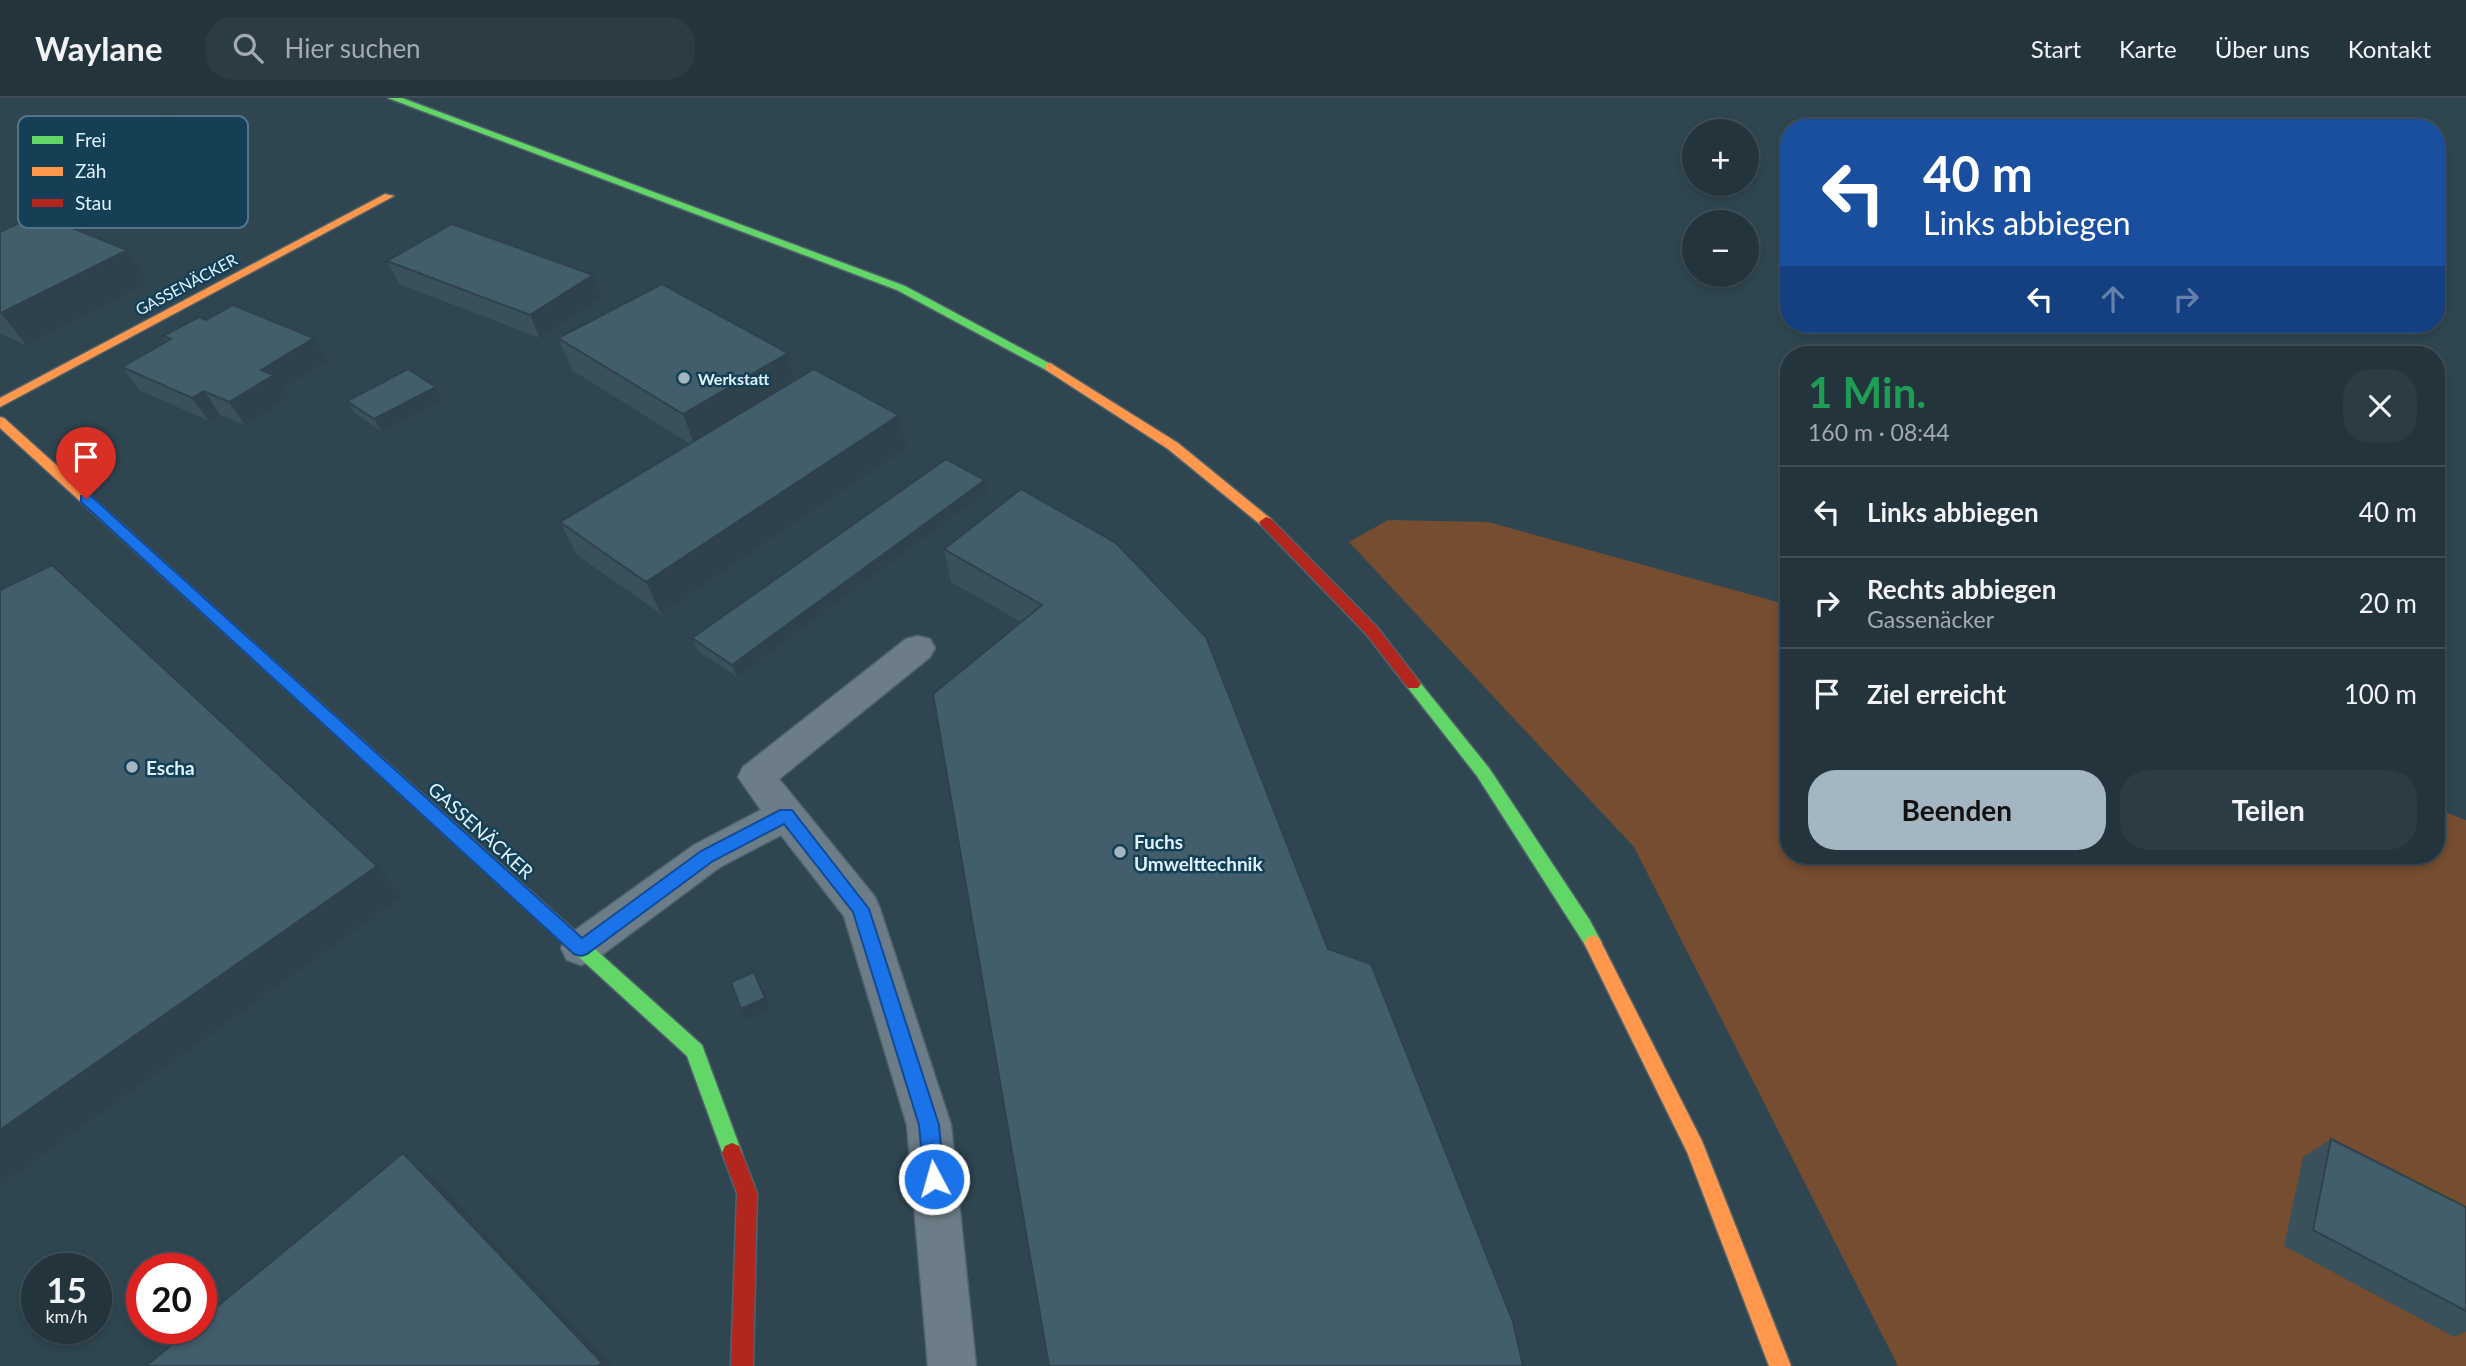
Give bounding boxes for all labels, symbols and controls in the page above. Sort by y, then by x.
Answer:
search box [205,17,695,80]
text: Waylane [35,28,163,68]
icon: search [229,29,267,67]
text: Hier suchen [285,32,421,64]
text: Start [2031,34,2081,63]
text: Karte [2119,34,2177,63]
text: Über uns [2215,34,2310,63]
text: Kontakt [2348,34,2431,63]
legend [18,116,248,228]
map controls [1682,119,1759,287]
button: + [1682,119,1759,196]
text: Frei [75,128,106,151]
text: 40 m [1923,144,2033,202]
icon: left [1808,147,1899,238]
text: Zäh [75,159,106,182]
text: Stau [75,191,112,214]
text: Links abbiegen [1923,203,2131,242]
button: − [1682,210,1759,287]
street label: GASSENÄCKER [132,249,240,319]
icon: left [2021,280,2059,318]
icon: ahead [2094,280,2132,318]
icon: right [2167,280,2205,318]
text: 1 Min. [1808,367,1926,417]
place label: Werkstatt [698,369,770,388]
button: close [2343,369,2417,443]
marker: Werkstatt [676,370,692,386]
text: 160 m · 08:44 [1808,418,1950,446]
pin [56,427,116,499]
icon: arrive [67,438,105,476]
icon: left [1808,493,1846,531]
text: Links abbiegen [1867,496,2039,528]
text: 40 m [2359,496,2417,528]
text: Rechts abbiegen [1867,573,2056,605]
icon: right [1808,584,1846,622]
text: 20 m [2359,587,2417,619]
text: Gassenäcker [1867,605,1994,633]
icon: arrive [1808,675,1846,713]
text: Ziel erreicht [1867,678,2006,710]
text: 100 m [2344,678,2417,710]
place label: Escha [146,756,195,779]
marker: Escha [124,759,140,775]
button: Beenden [1808,770,2106,850]
button: Teilen [2120,770,2417,850]
street label: GASSENÄCKER [424,777,538,883]
place label: Fuchs Umwelttechnik [1134,830,1263,875]
marker: Fuchs Umwelttechnik [1112,844,1128,860]
position arrow [897,1142,971,1216]
speed limit sign: 20 [126,1253,217,1344]
text: 15 [46,1268,87,1310]
text: km/h [45,1305,88,1327]

